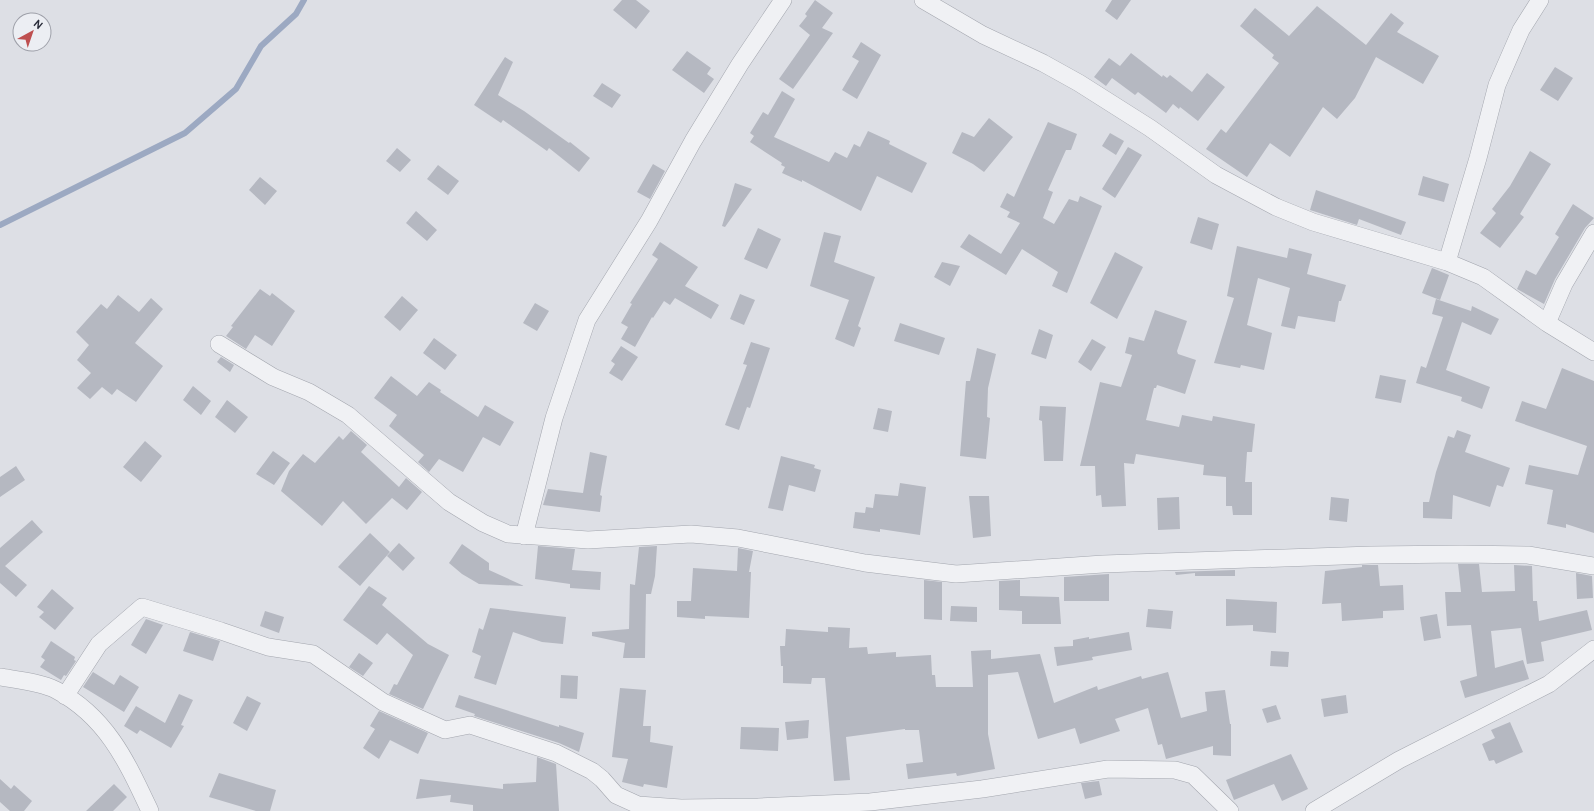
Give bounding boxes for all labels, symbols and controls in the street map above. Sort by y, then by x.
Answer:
north arrow [12,12,52,52]
text: N [30,17,45,33]

